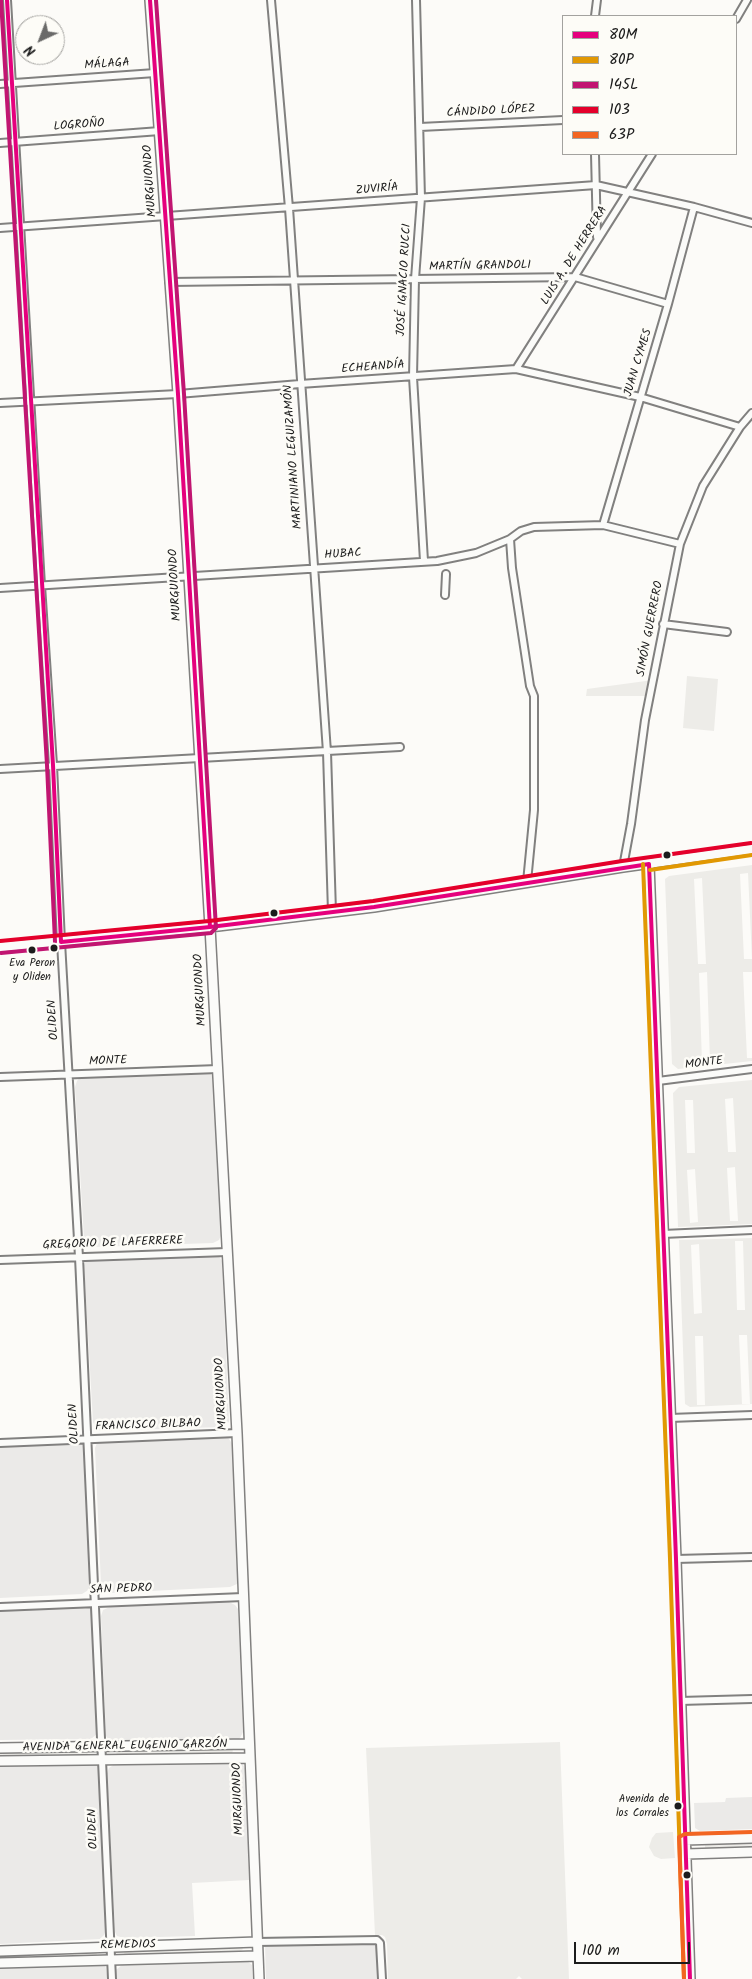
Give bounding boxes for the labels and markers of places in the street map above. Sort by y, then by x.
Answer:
unlabelled marker [662,850,672,860]
unlabelled marker [269,908,279,918]
unlabelled marker [49,943,59,953]
marker: Eva Peron y Oliden [27,945,37,955]
place label: Eva Peron y Oliden [9,957,55,983]
place label: Avenida de los Corrales [616,1793,669,1819]
marker: Avenida de los Corrales [673,1801,683,1811]
unlabelled marker [682,1870,692,1880]

